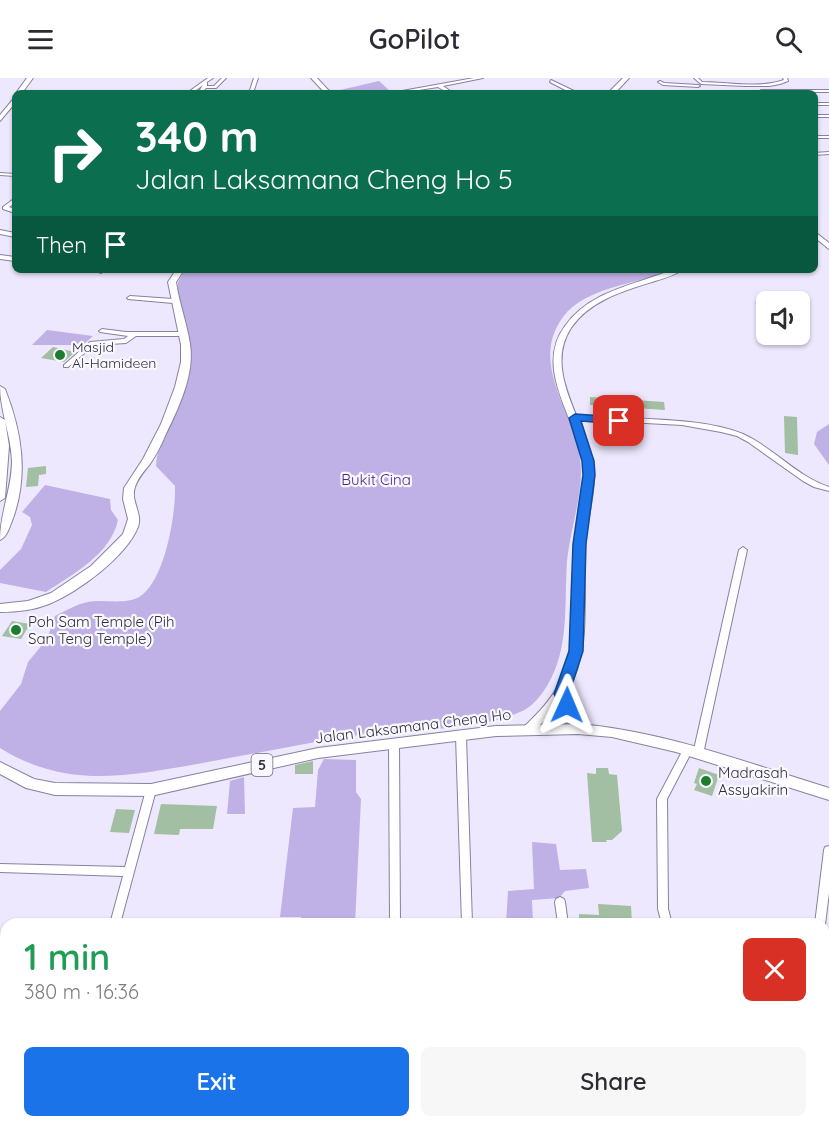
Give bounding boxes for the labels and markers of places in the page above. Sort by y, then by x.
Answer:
place label: Masjid Al-Hamideen [72,338,156,372]
marker: Masjid Al-Hamideen [53,348,67,362]
pin [593,395,644,446]
place label: Poh Sam Temple (Pih San Teng Temple) [28,612,174,648]
marker: Poh Sam Temple (Pih San Teng Temple) [9,623,23,637]
place label: Madrasah Assyakirin [718,763,788,799]
marker: Madrasah Assyakirin [699,774,713,788]

